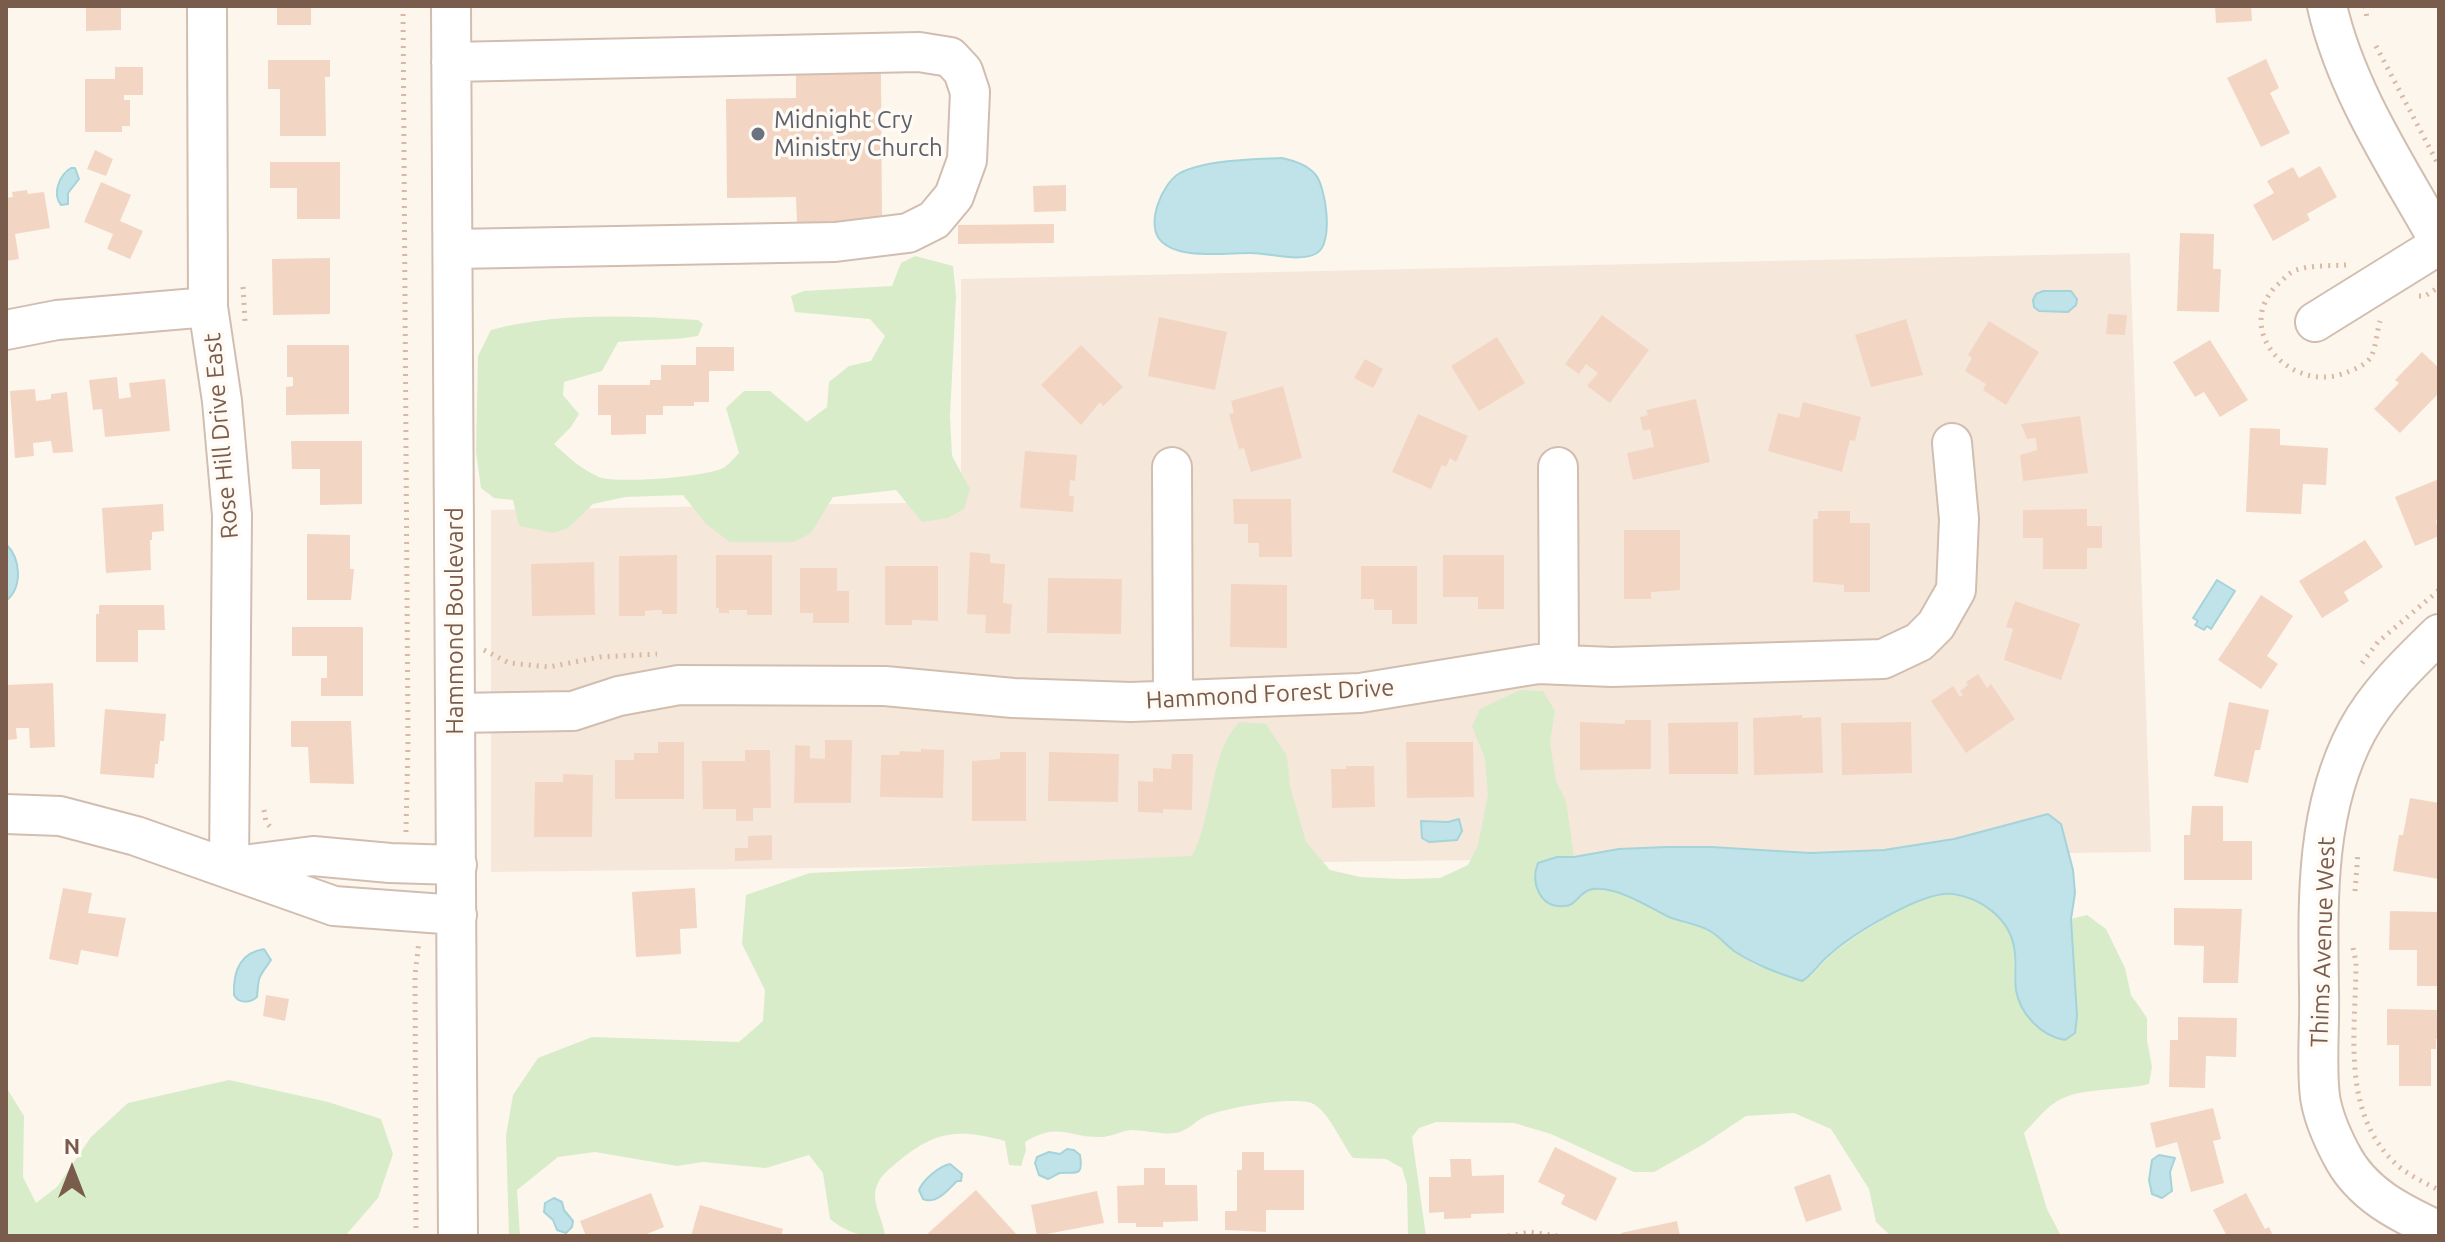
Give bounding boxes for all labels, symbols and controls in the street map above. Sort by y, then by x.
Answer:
place label: Midnight Cry Ministry Church [774,106,943,162]
marker: Midnight Cry Ministry Church [749,125,767,143]
street label: Rose Hill Drive East [198,332,244,540]
street label: Hammond Boulevard [441,507,469,735]
street label: Hammond Forest Drive [1145,673,1395,715]
street label: Thims Avenue West [2305,836,2341,1048]
north arrow [32,1130,112,1210]
text: N [64,1133,80,1158]

